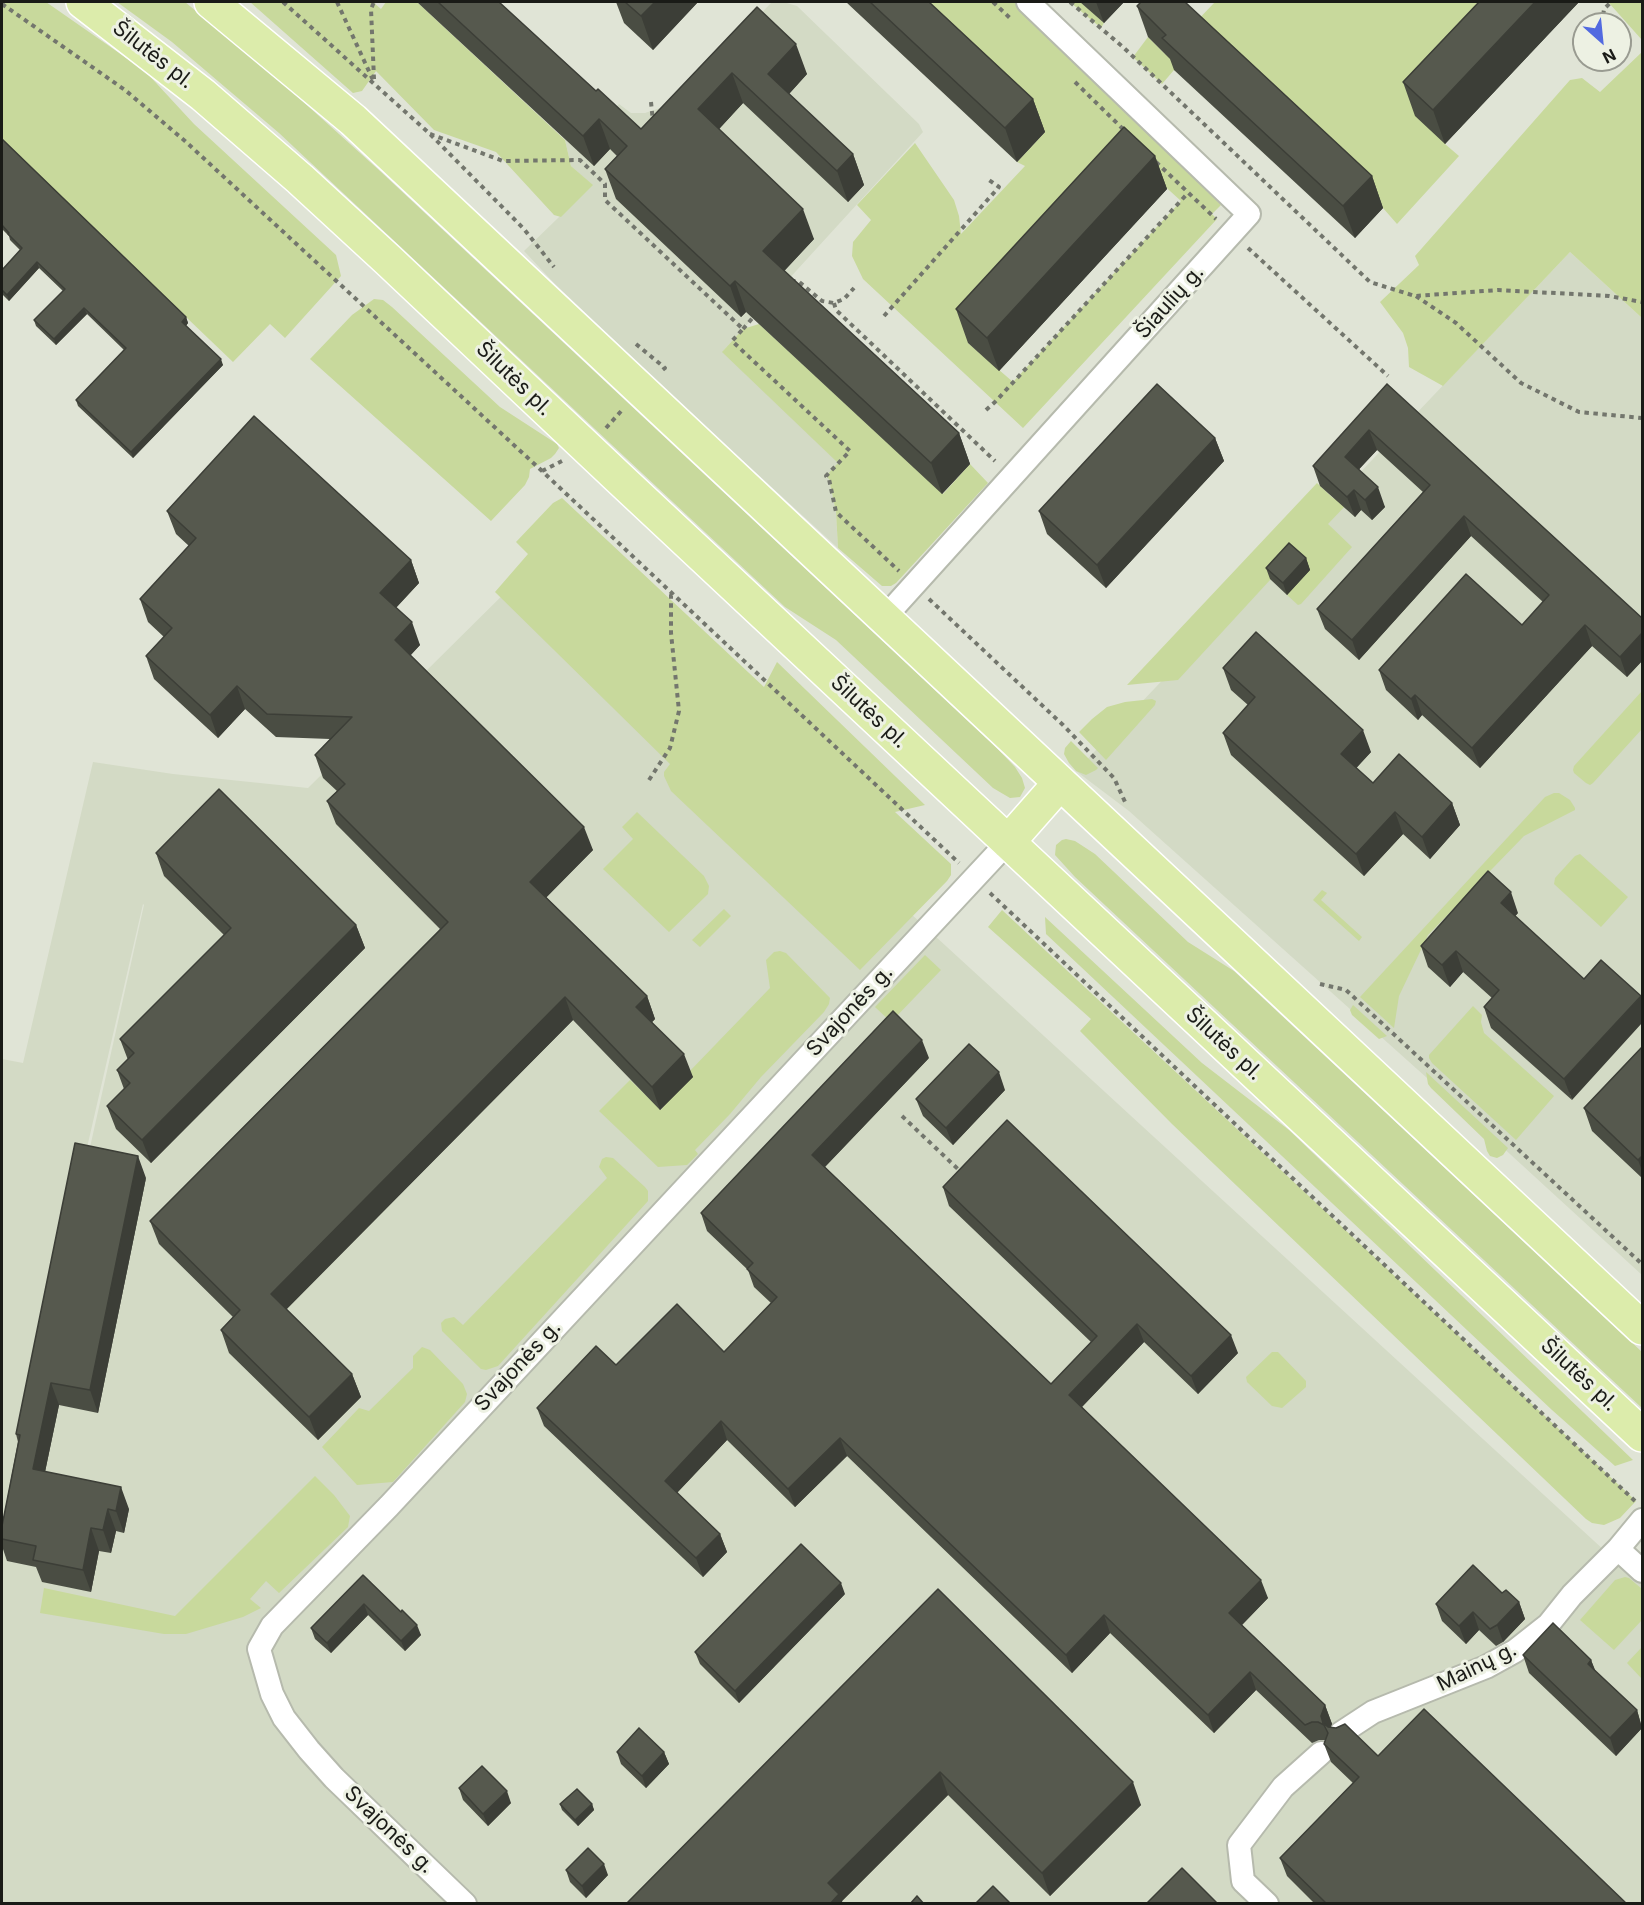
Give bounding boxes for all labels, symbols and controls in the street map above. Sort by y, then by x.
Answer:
north arrow [1572,12,1632,72]
street label: Šilutės pl. [107,16,199,94]
text: N [1599,45,1619,68]
street label: Šiaulių g. [1130,260,1210,344]
street label: Šilutės pl. [471,337,557,421]
street label: Šilutės pl. [825,670,913,754]
street label: Svajonės g. [801,960,899,1062]
street label: Šilutės pl. [1180,1002,1268,1086]
street label: Svajonės g. [469,1315,567,1417]
street label: Šilutės pl. [1535,1333,1623,1417]
street label: Mainų g. [1433,1637,1521,1697]
street label: Svajonės g. [339,1781,439,1879]

